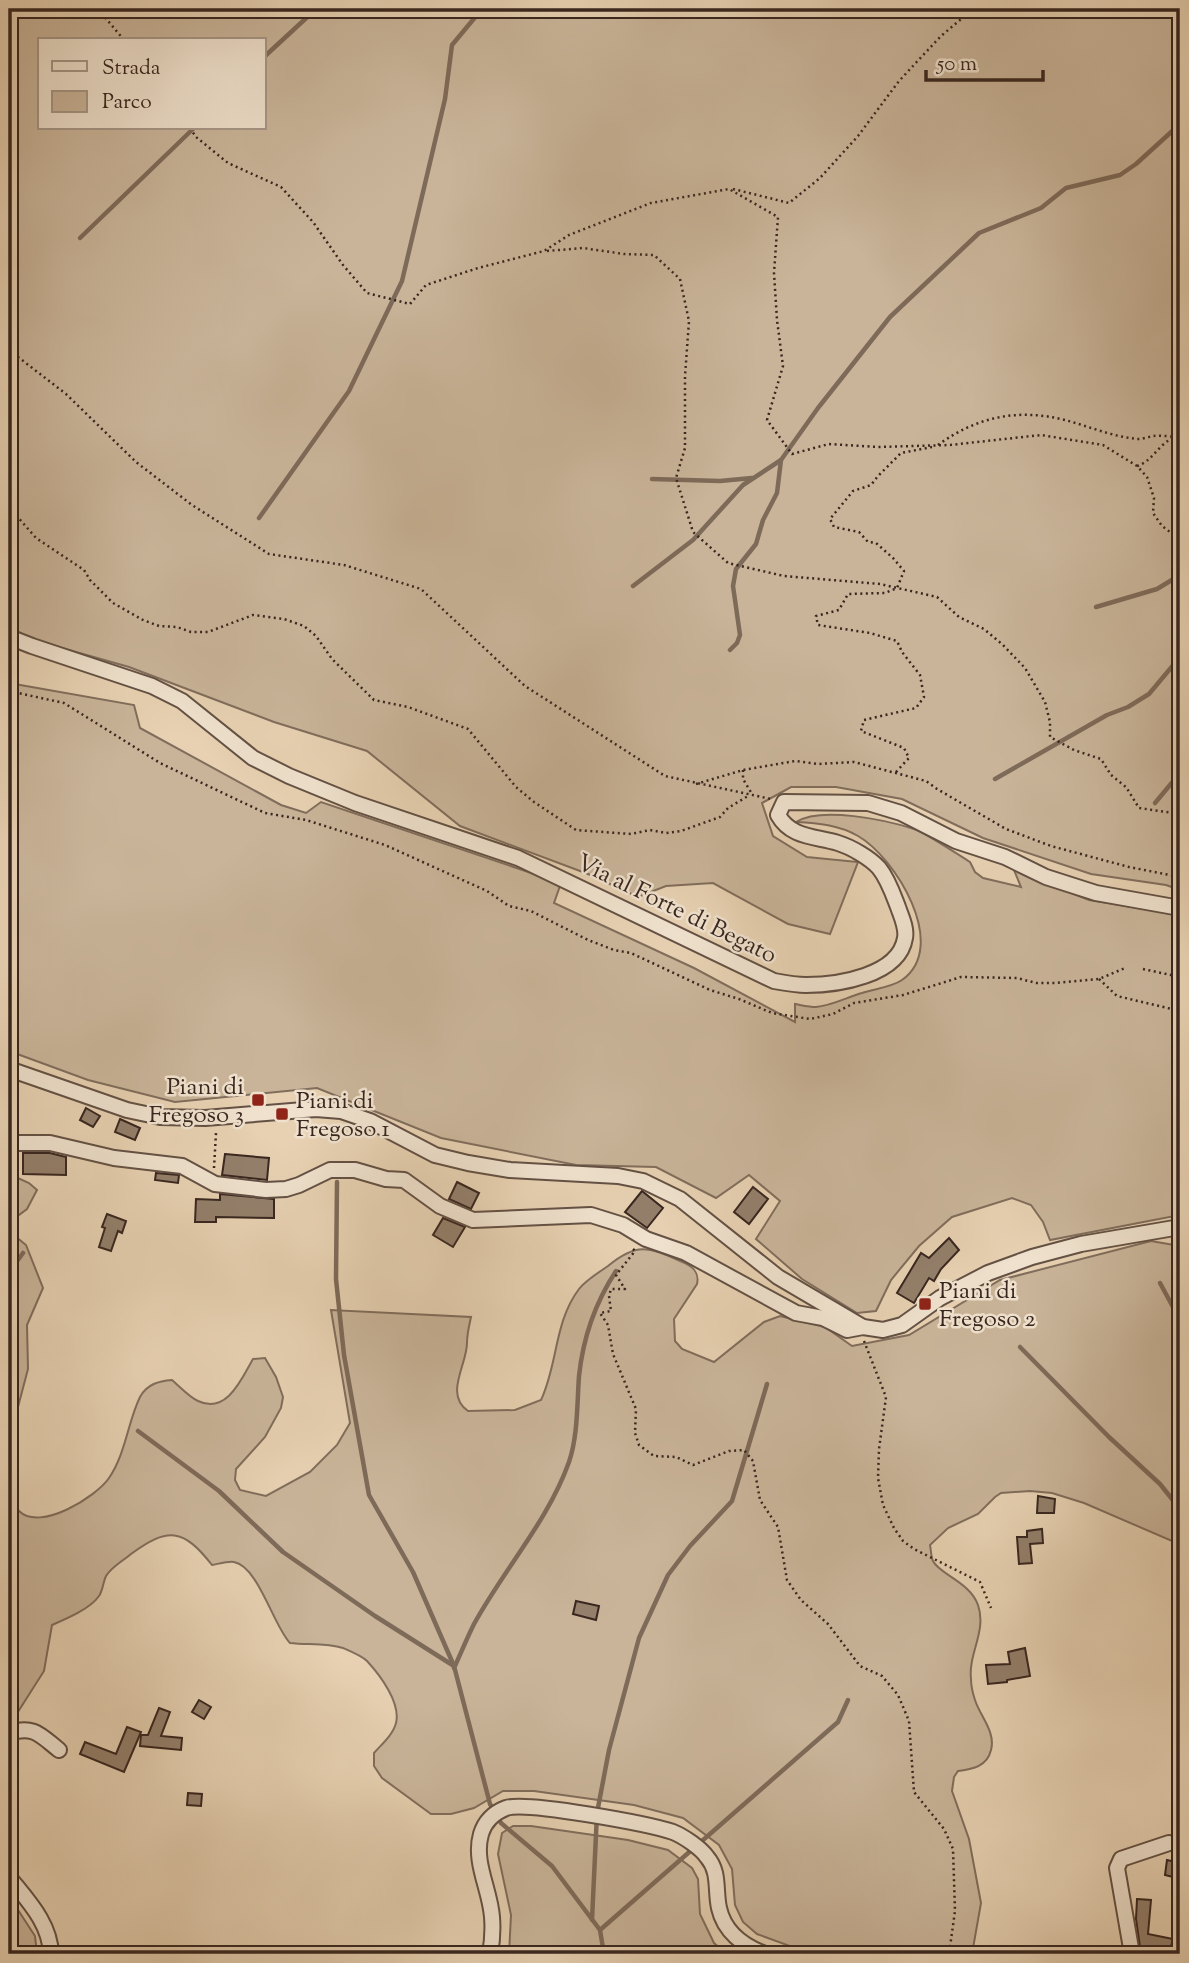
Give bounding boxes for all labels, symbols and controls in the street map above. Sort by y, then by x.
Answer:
legend [38,38,266,130]
scale bar [926,38,1044,82]
text: 50 m [936,50,977,80]
text: Strada [102,54,161,84]
text: Parco [102,88,152,118]
street label: Via al Forte di Begato [570,847,782,973]
place label: Piani di Fregoso 3 [149,1071,244,1133]
place label: Piani di Fregoso 1 [296,1085,390,1147]
marker: Piani di Fregoso 3 [250,1092,266,1108]
marker: Piani di Fregoso 1 [274,1106,290,1122]
place label: Piani di Fregoso 2 [939,1275,1036,1337]
marker: Piani di Fregoso 2 [917,1296,933,1312]

